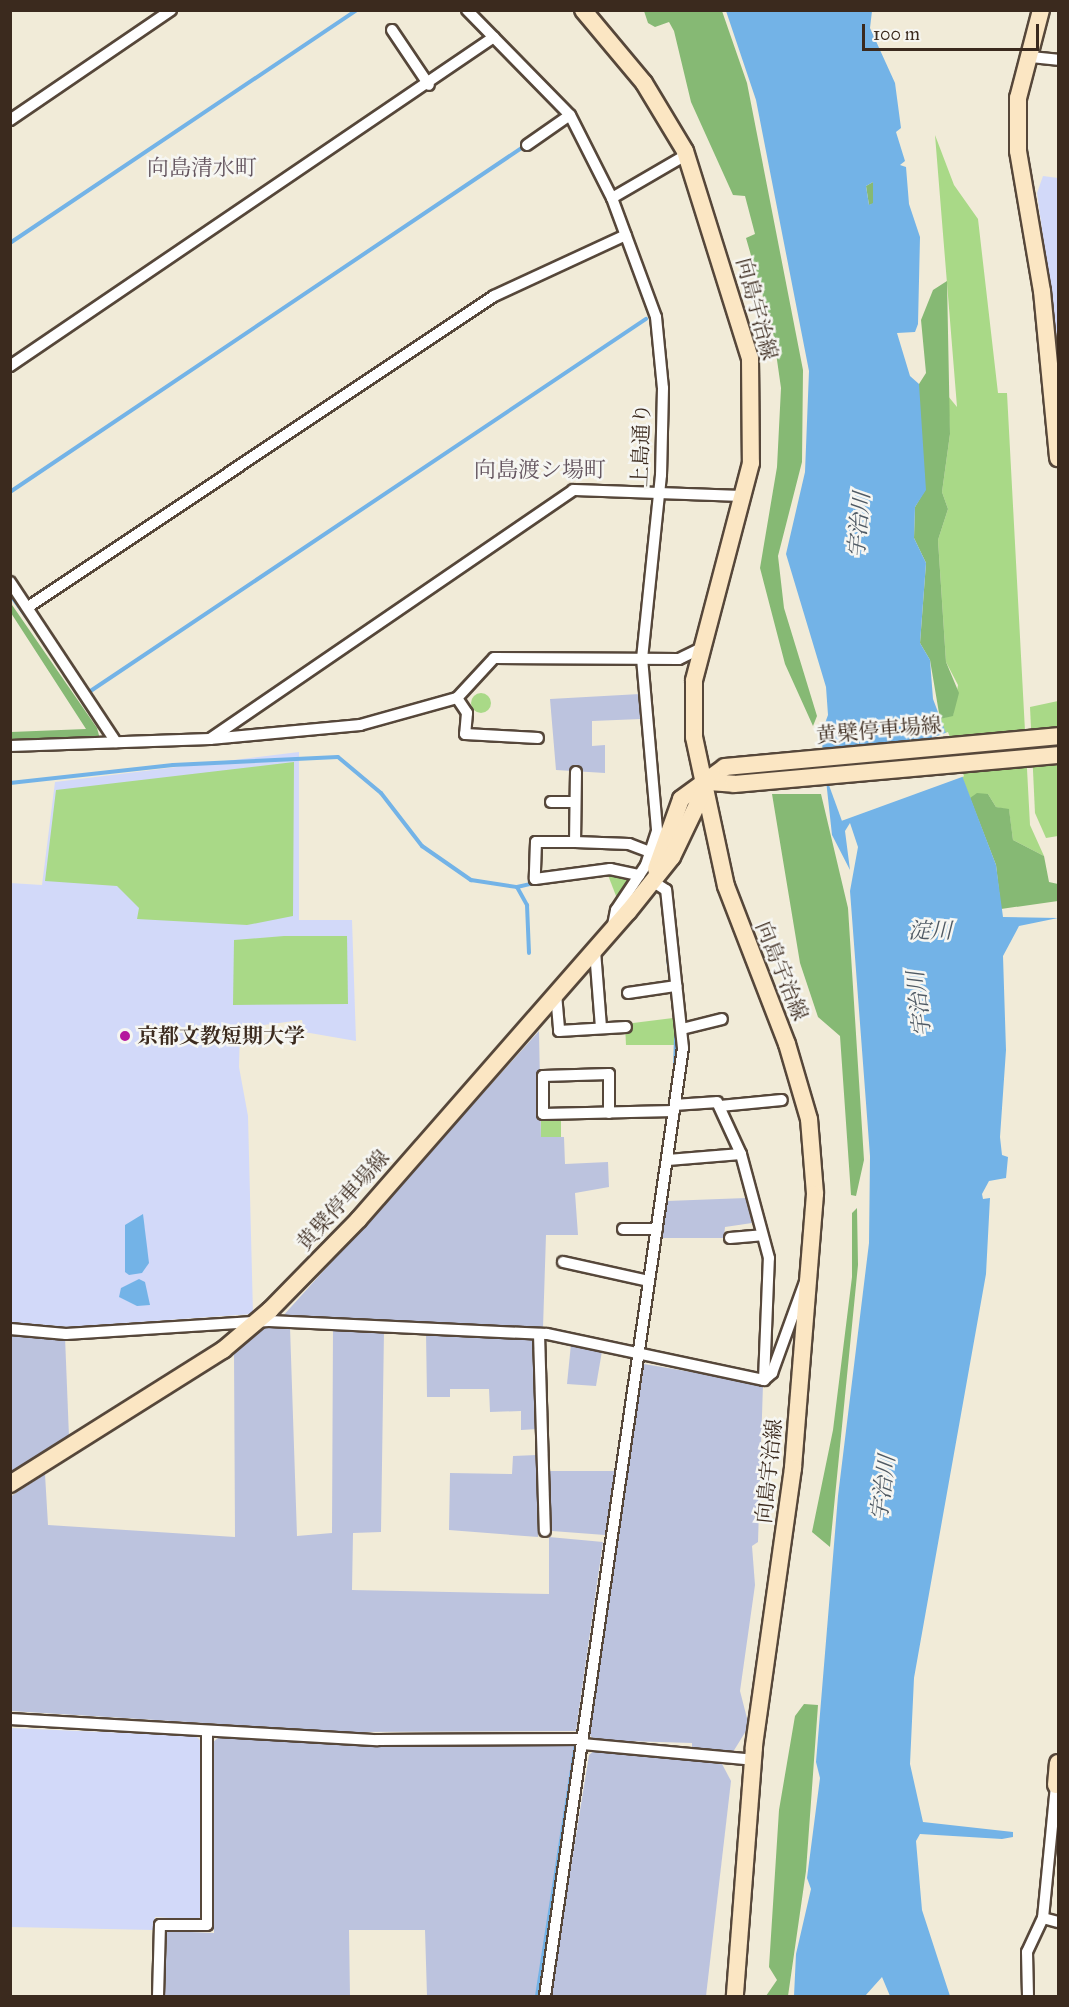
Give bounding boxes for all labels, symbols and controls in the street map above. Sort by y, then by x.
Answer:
scale bar [865,12,1042,50]
text: 100 m [873,23,920,45]
district label: 向島清水町 [147,155,257,181]
street label: 向島宇治線 [731,255,783,363]
street label: 上島通り [627,403,655,487]
district label: 向島渡シ場町 [474,457,606,483]
water label: 宇治川 [843,491,875,559]
street label: 黄檗停車場線 [815,712,943,748]
street label: 向島宇治線 [751,918,813,1024]
water label: 淀川 [908,918,952,944]
water label: 宇治川 [902,970,936,1038]
place label: 京都文教短期大学 [137,1023,305,1049]
marker: 京都文教短期大学 [118,1029,132,1043]
street label: 黄檗停車場線 [291,1145,395,1255]
street label: 向島宇治線 [751,1417,787,1525]
water label: 宇治川 [866,1454,900,1522]

